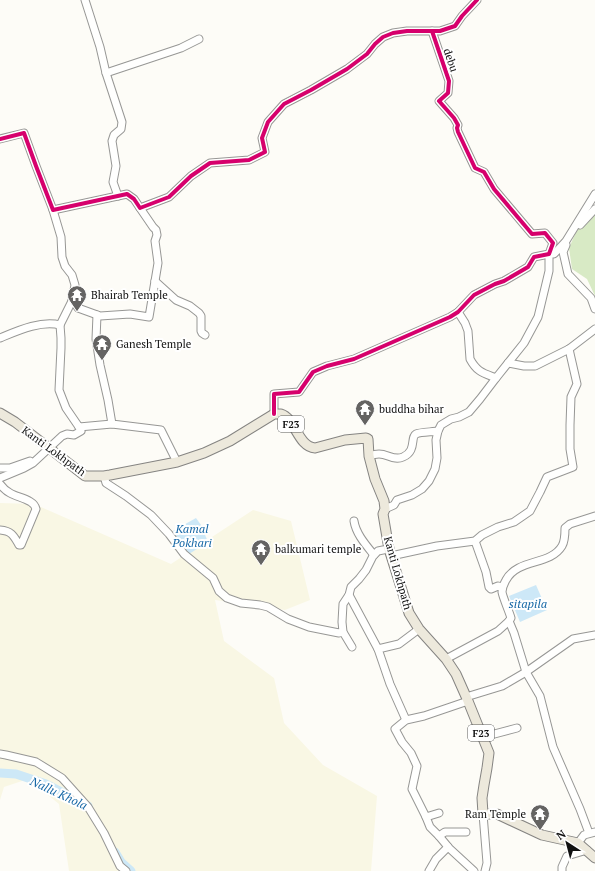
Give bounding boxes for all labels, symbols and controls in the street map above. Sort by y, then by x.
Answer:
street label: debu [440,46,462,74]
temple icon: Bhairab Temple [66,284,88,312]
place label: Bhairab Temple [91,288,168,302]
temple icon: Ganesh Temple [91,333,113,361]
place label: Ganesh Temple [116,337,192,351]
temple icon: buddha bihar [354,398,376,426]
place label: buddha bihar [379,402,445,416]
road number: F23 [278,416,304,432]
street label: Kanti Lokhpath [19,423,89,479]
water label: Kamal Pokhari [171,521,212,550]
street label: Kanti Lokhpath [381,535,415,612]
temple icon: balkumari temple [250,538,272,566]
place label: balkumari temple [275,542,362,556]
water label: sitapila [509,596,547,611]
road number: F23 [468,725,494,741]
water label: Nallu Khola [27,773,90,813]
temple icon: Ram Temple [529,803,551,831]
place label: Ram Temple [465,807,526,821]
north arrow [547,823,587,863]
text: N [554,826,569,843]

